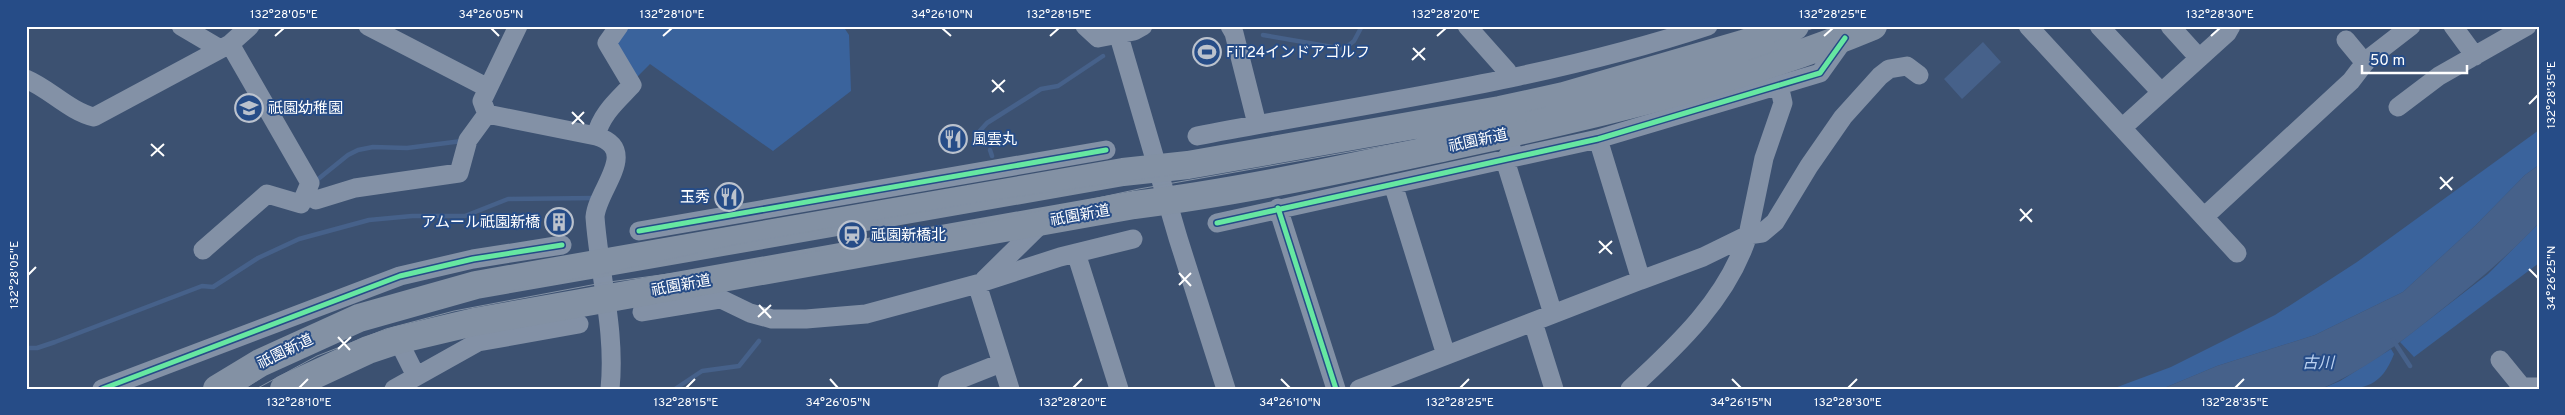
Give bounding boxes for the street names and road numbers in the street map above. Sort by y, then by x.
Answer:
street label: 祇園新道 [1447,126,1510,157]
street label: 祇園新道 [1049,202,1111,231]
street label: 祇園新道 [650,272,712,301]
street label: 祇園新道 [255,331,317,374]

